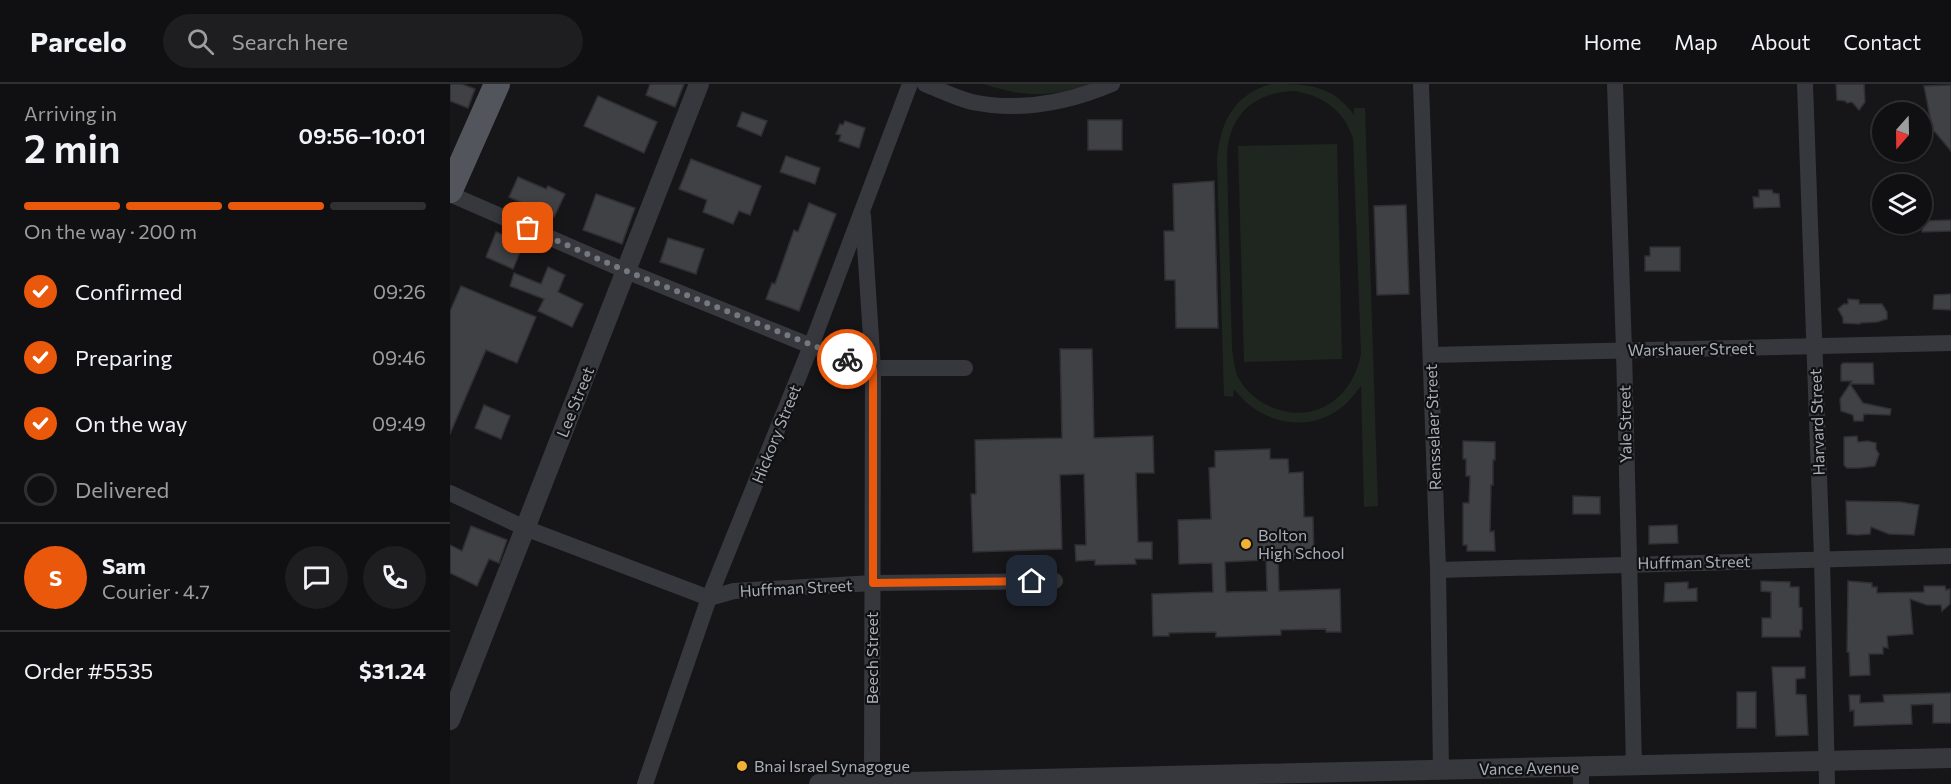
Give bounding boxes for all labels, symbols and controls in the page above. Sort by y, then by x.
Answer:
search box [163,14,583,68]
text: Parcelo [30,24,127,58]
icon: search [184,25,217,58]
text: Search here [232,28,348,55]
text: Home [1584,29,1641,54]
text: Map [1674,29,1718,54]
text: About [1751,29,1810,54]
text: Contact [1843,29,1921,54]
text: Arriving in [24,101,117,125]
north arrow [1872,102,1932,162]
map controls [1872,102,1932,234]
text: 09:56–10:01 [299,122,426,149]
text: 2 min [24,123,121,171]
button: layers [1872,174,1932,234]
pin [502,202,553,253]
icon: bag [511,211,544,244]
text: On the way · 200 m [24,219,197,243]
icon: check [24,275,57,308]
text: Confirmed [75,278,182,305]
text: 09:26 [373,279,426,303]
courier [817,329,877,389]
street label: Warshauer Street [1627,338,1755,359]
icon: check [24,341,57,374]
icon: bike [831,343,864,376]
text: Preparing [75,344,172,371]
text: 09:46 [372,345,426,369]
street label: Lee Street [552,363,597,440]
street label: Rensselaer Street [1421,363,1444,490]
street label: Harvard Street [1805,368,1828,476]
street label: Hickory Street [747,381,804,486]
street label: Yale Street [1614,384,1635,463]
icon: check [24,407,57,440]
text: On the way [75,410,187,437]
text: 09:49 [372,411,426,435]
text: Delivered [75,476,169,503]
place label: Bolton High School [1258,525,1345,562]
marker: Bolton High School [1239,537,1253,551]
button: chat [285,546,348,609]
button: phone [363,546,426,609]
street label: Huffman Street [1637,551,1751,572]
text: Sam [102,552,146,579]
pin [1006,555,1057,606]
text: S [49,564,62,591]
icon: home [1015,564,1048,597]
street label: Huffman Street [739,575,853,600]
text: Courier · 4.7 [102,579,210,603]
street label: Beech Street [862,611,881,704]
text: Order #5535 [24,657,153,684]
text: $31.24 [359,657,426,684]
place label: Bnai Israel Synagogue [754,756,910,775]
street label: Vance Avenue [1479,757,1579,778]
marker: Bnai Israel Synagogue [735,759,749,773]

